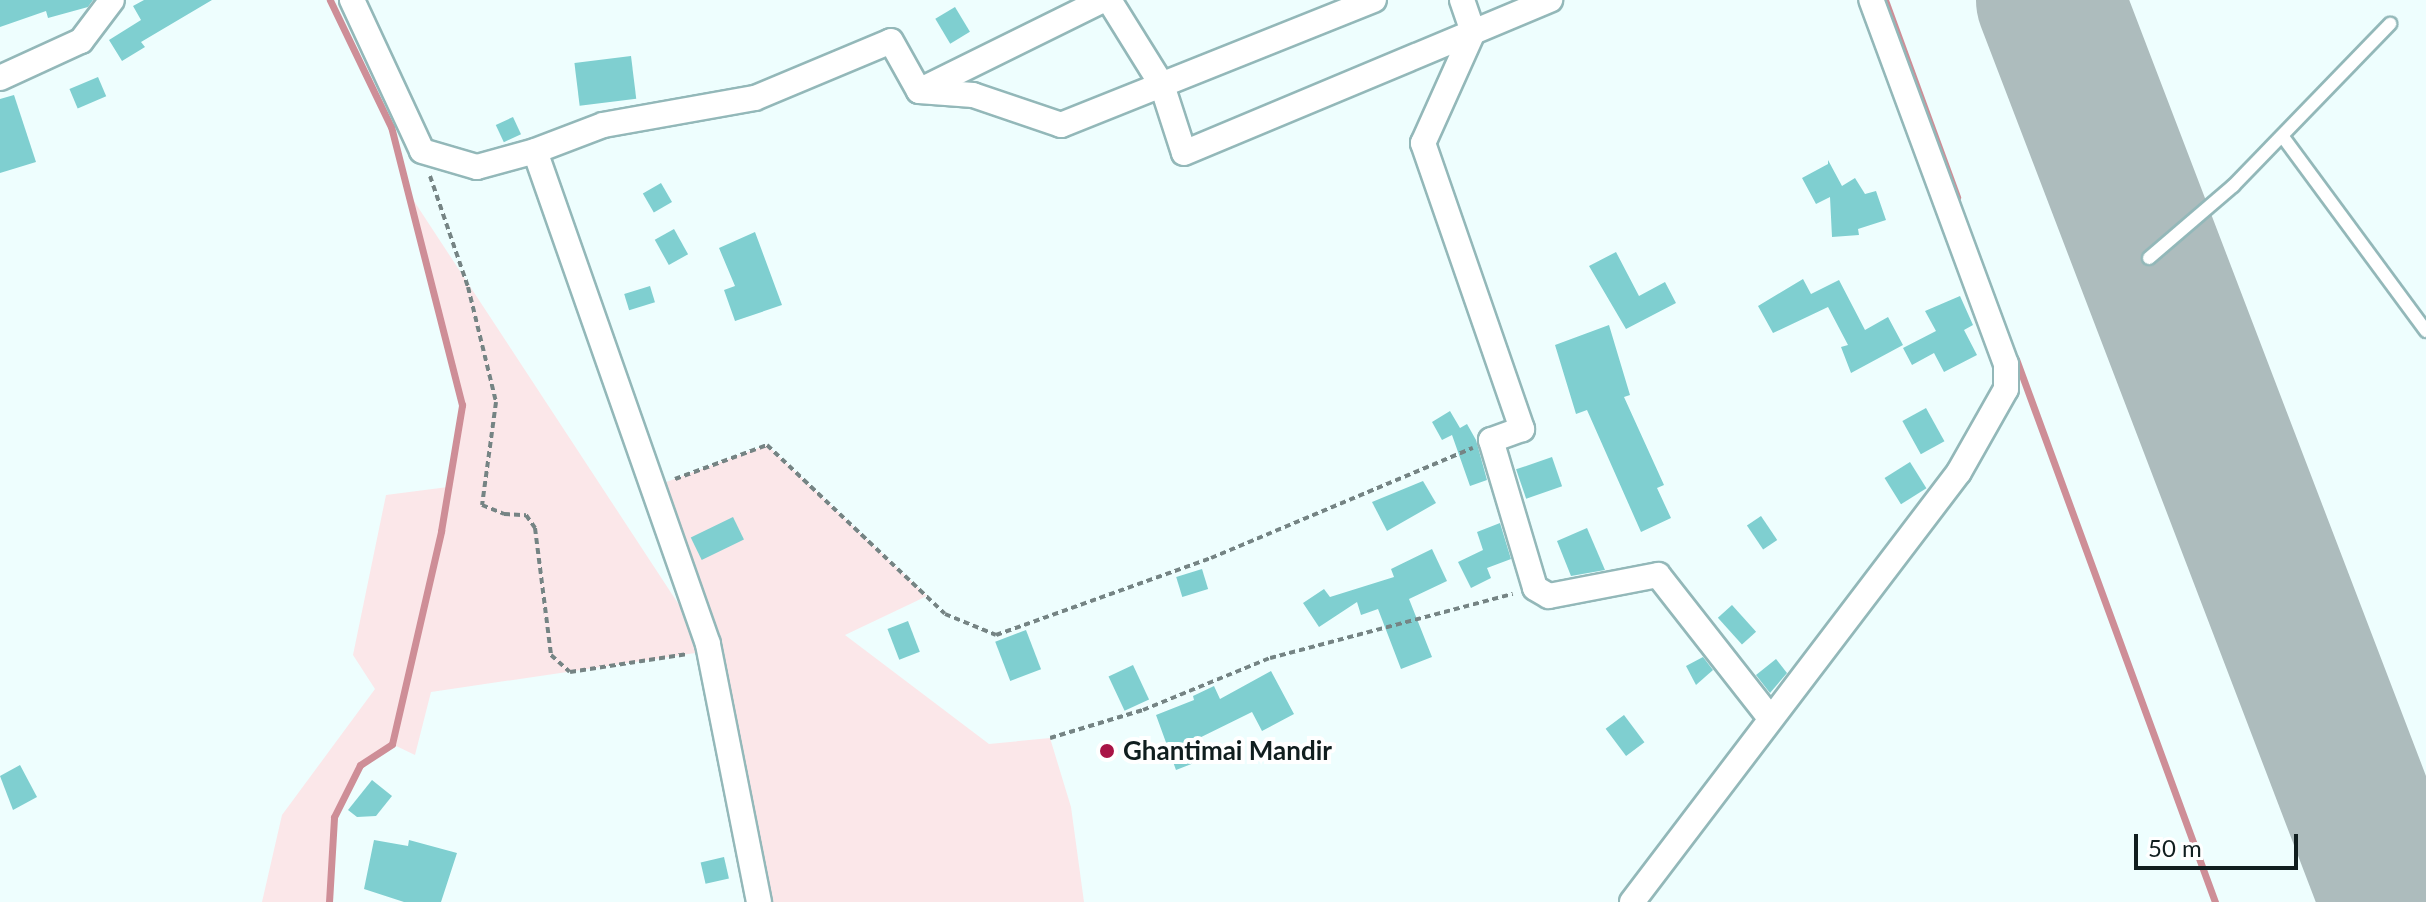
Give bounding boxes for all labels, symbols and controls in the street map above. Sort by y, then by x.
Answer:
place label: Ghantimai Mandir [1123,735,1332,767]
marker: Ghantimai Mandir [1098,742,1116,760]
scale bar [2138,818,2302,868]
text: 50 m [2148,833,2202,862]

